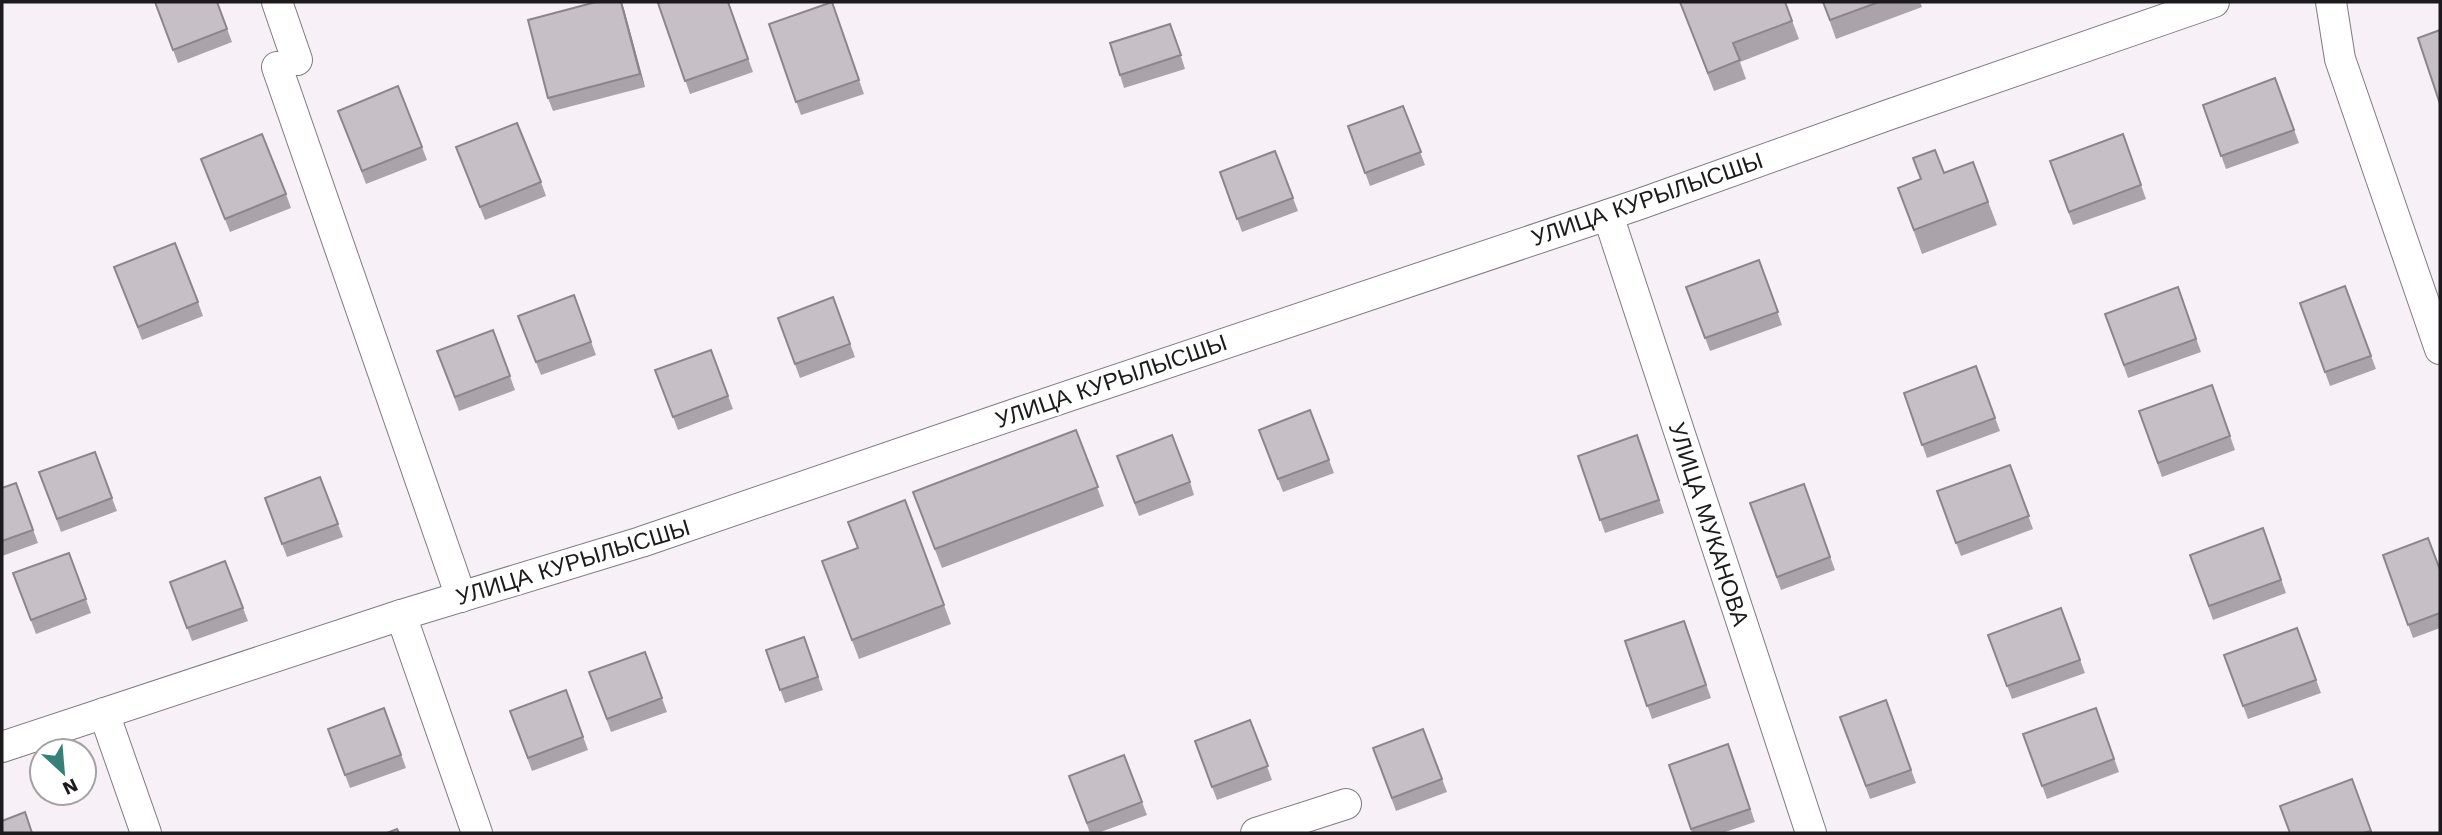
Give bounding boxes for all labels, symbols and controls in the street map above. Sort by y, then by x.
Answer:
street label: УЛИЦА КУРЫЛЫСШЫ [1528,147,1767,252]
street label: УЛИЦА КУРЫЛЫСШЫ [992,329,1231,434]
street label: УЛИЦА МУКАНОВА [1663,419,1754,630]
street label: УЛИЦА КУРЫЛЫСШЫ [453,514,693,611]
north arrow [28,737,98,807]
text: N [59,773,82,800]

